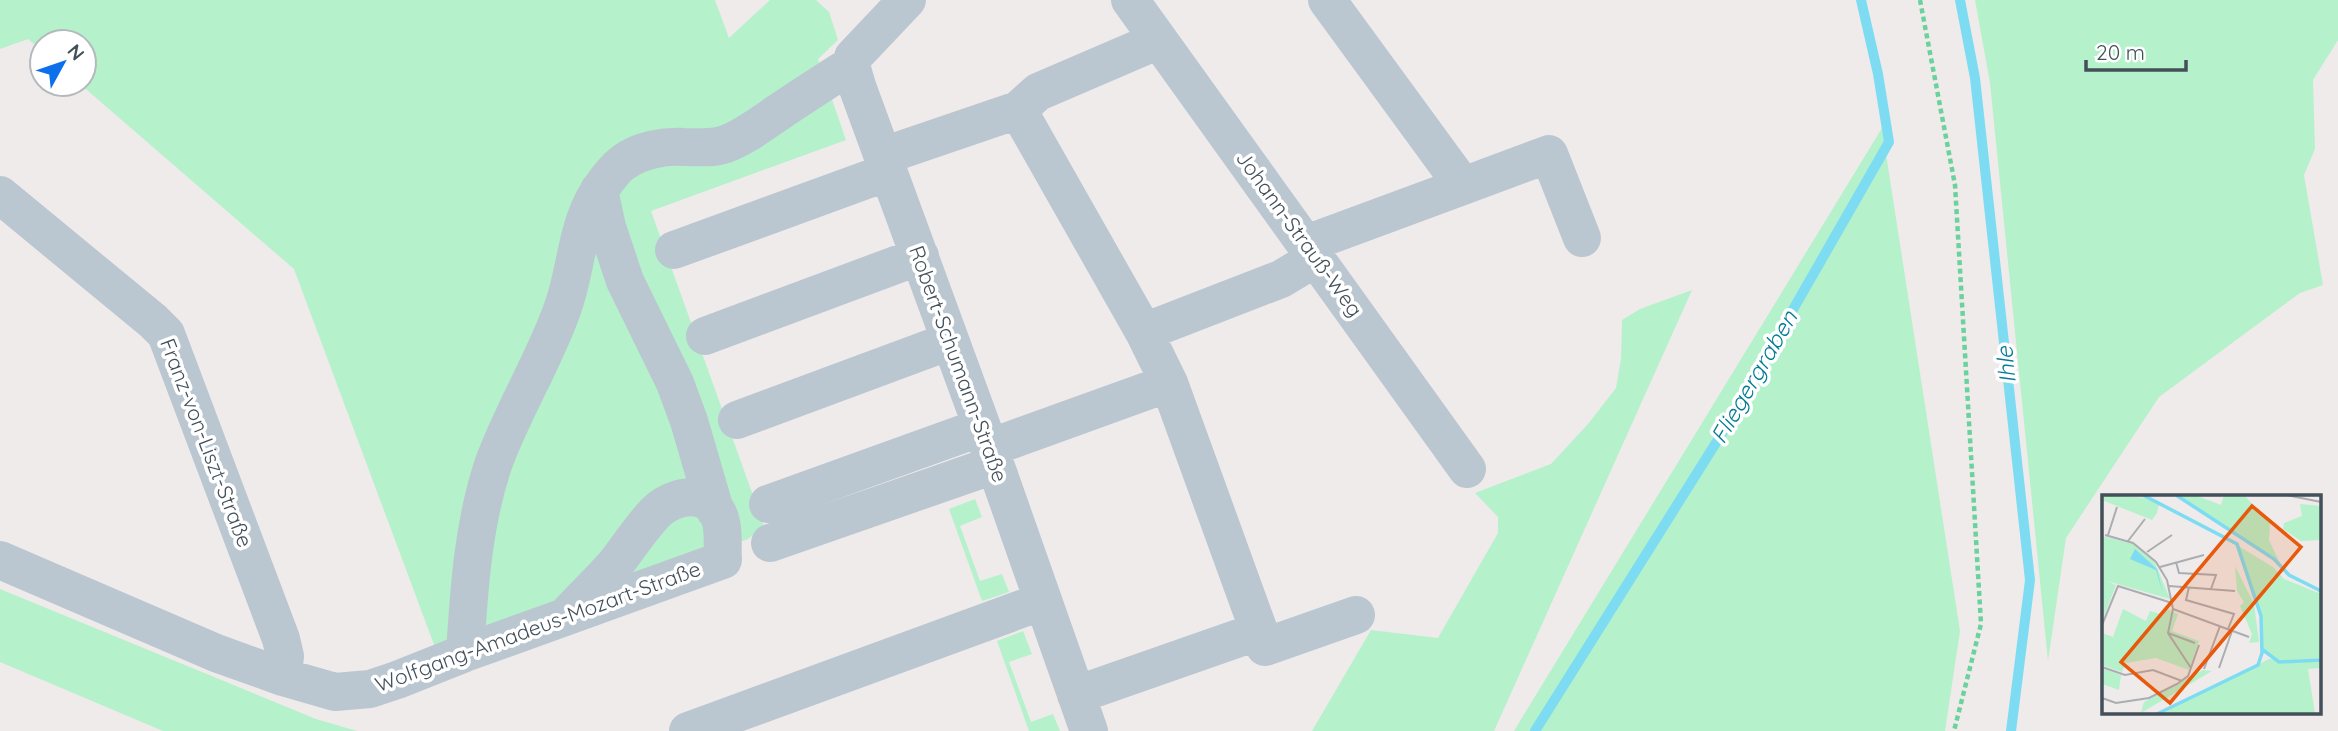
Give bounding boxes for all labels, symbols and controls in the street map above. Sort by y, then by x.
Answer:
north arrow [28,28,98,98]
scale bar [2086,28,2186,72]
text: N [62,39,90,65]
text: 20 m [2096,39,2145,65]
street label: Johann-Strauß-Weg [1231,145,1369,321]
street label: Robert-Schumann-Straße [904,242,1014,485]
water label: Fliegergraben [1704,305,1804,448]
street label: Franz-von-Liszt-Straße [155,335,259,551]
water label: Ihle [1989,344,2022,385]
inset map [2102,495,2320,714]
street label: Wolfgang-Amadeus-Mozart-Straße [371,555,704,697]

